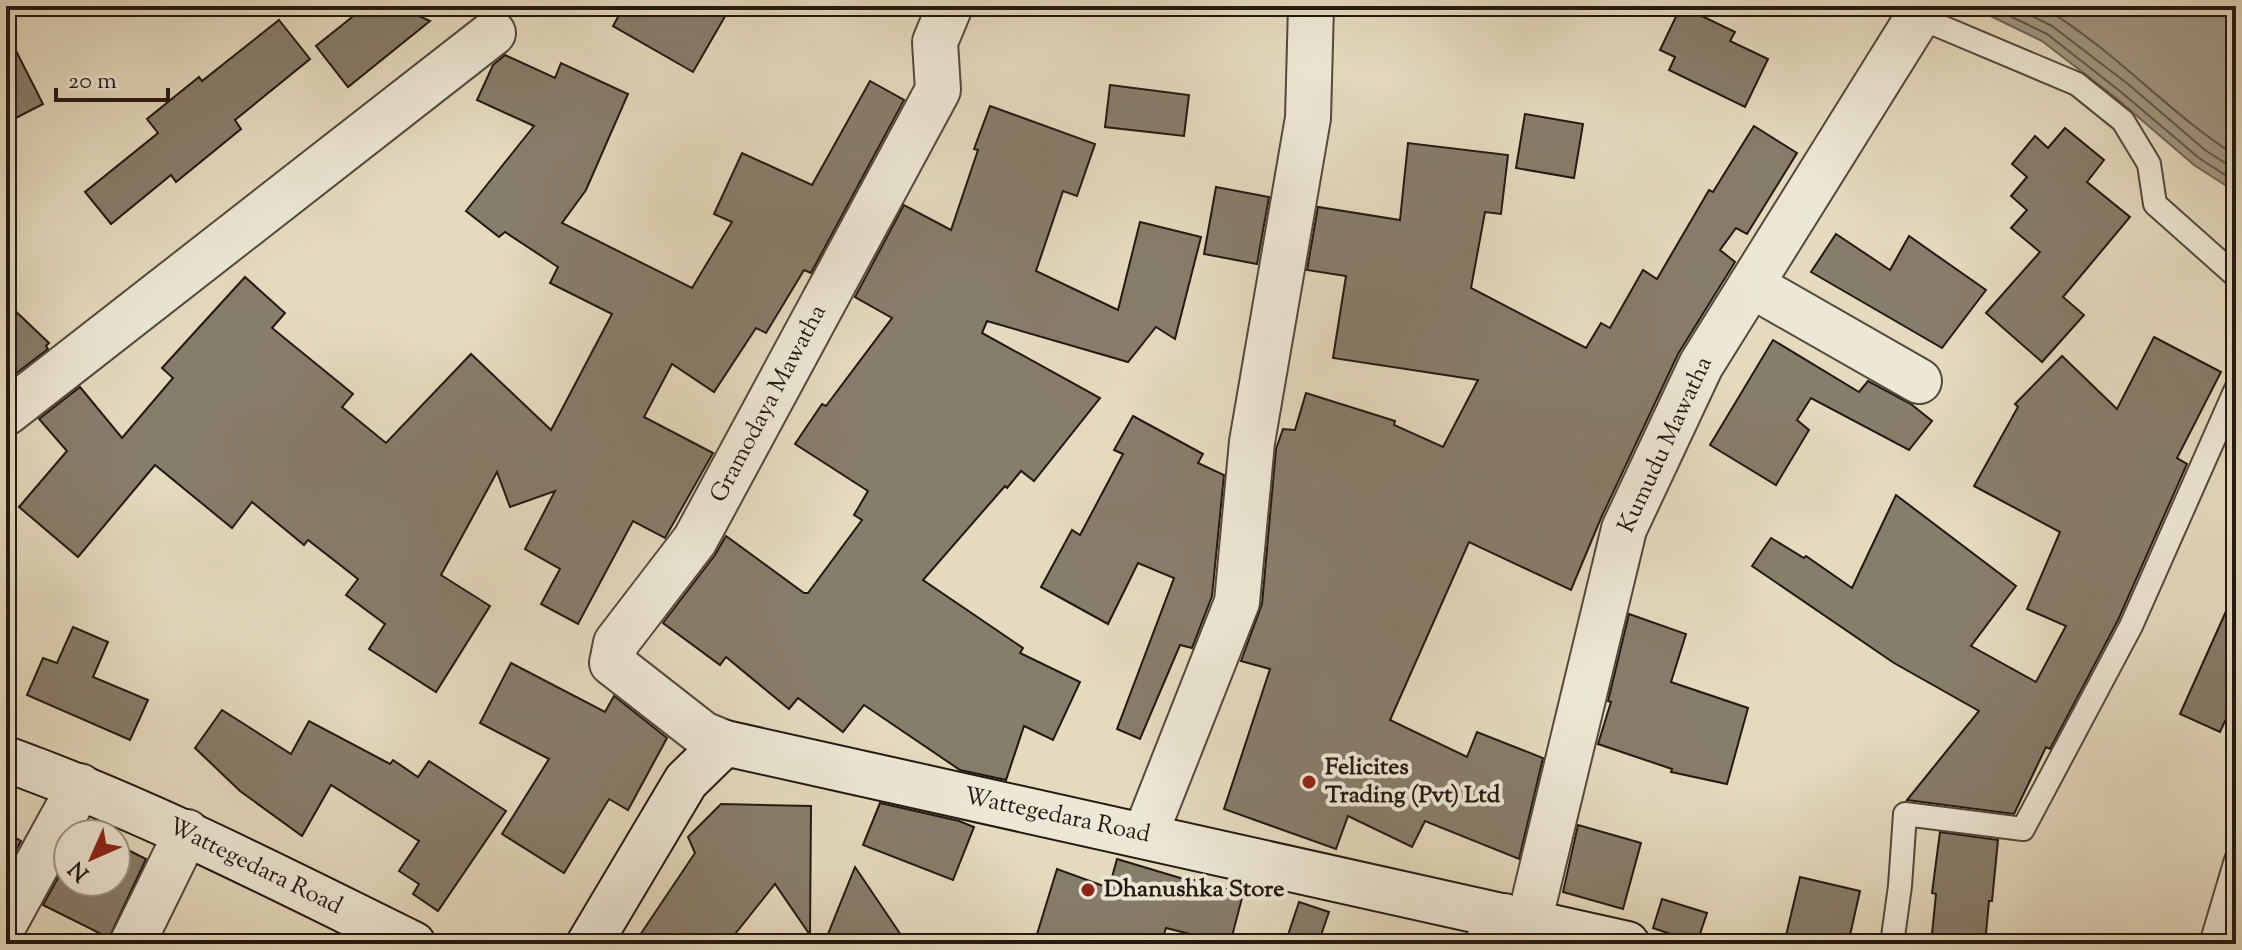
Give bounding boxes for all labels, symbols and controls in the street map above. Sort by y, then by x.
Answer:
scale bar [56,52,168,102]
text: 20 m [68,65,117,99]
street label: Gramodaya Mawatha [702,299,836,509]
street label: Kumudu Mawatha [1610,351,1722,539]
place label: Felicites Trading (Pvt) Ltd [1325,751,1501,813]
marker: Felicites Trading (Pvt) Ltd [1300,773,1318,791]
street label: Wattegedara Road [961,780,1154,852]
street label: Wattegedara Road [162,810,348,924]
north arrow [52,818,132,898]
text: N [62,852,98,888]
place label: Dhanushka Store [1104,873,1285,907]
marker: Dhanushka Store [1079,881,1097,899]

